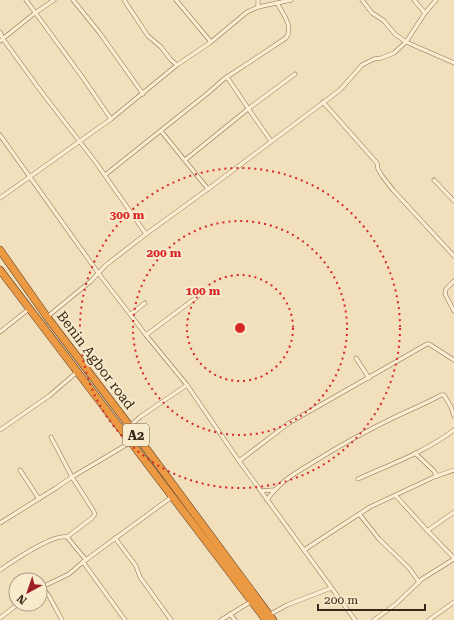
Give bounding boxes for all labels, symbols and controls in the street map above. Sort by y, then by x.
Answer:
text: 300 m [110,208,145,222]
text: 200 m [147,246,182,260]
text: 100 m [186,284,221,298]
street label: Benin Agbor road [54,308,138,412]
centre of rings [233,321,247,335]
road number: A2 [123,424,149,446]
north arrow [8,572,48,612]
scale bar [318,586,425,612]
text: N [14,591,29,607]
text: 200 m [324,593,358,607]

